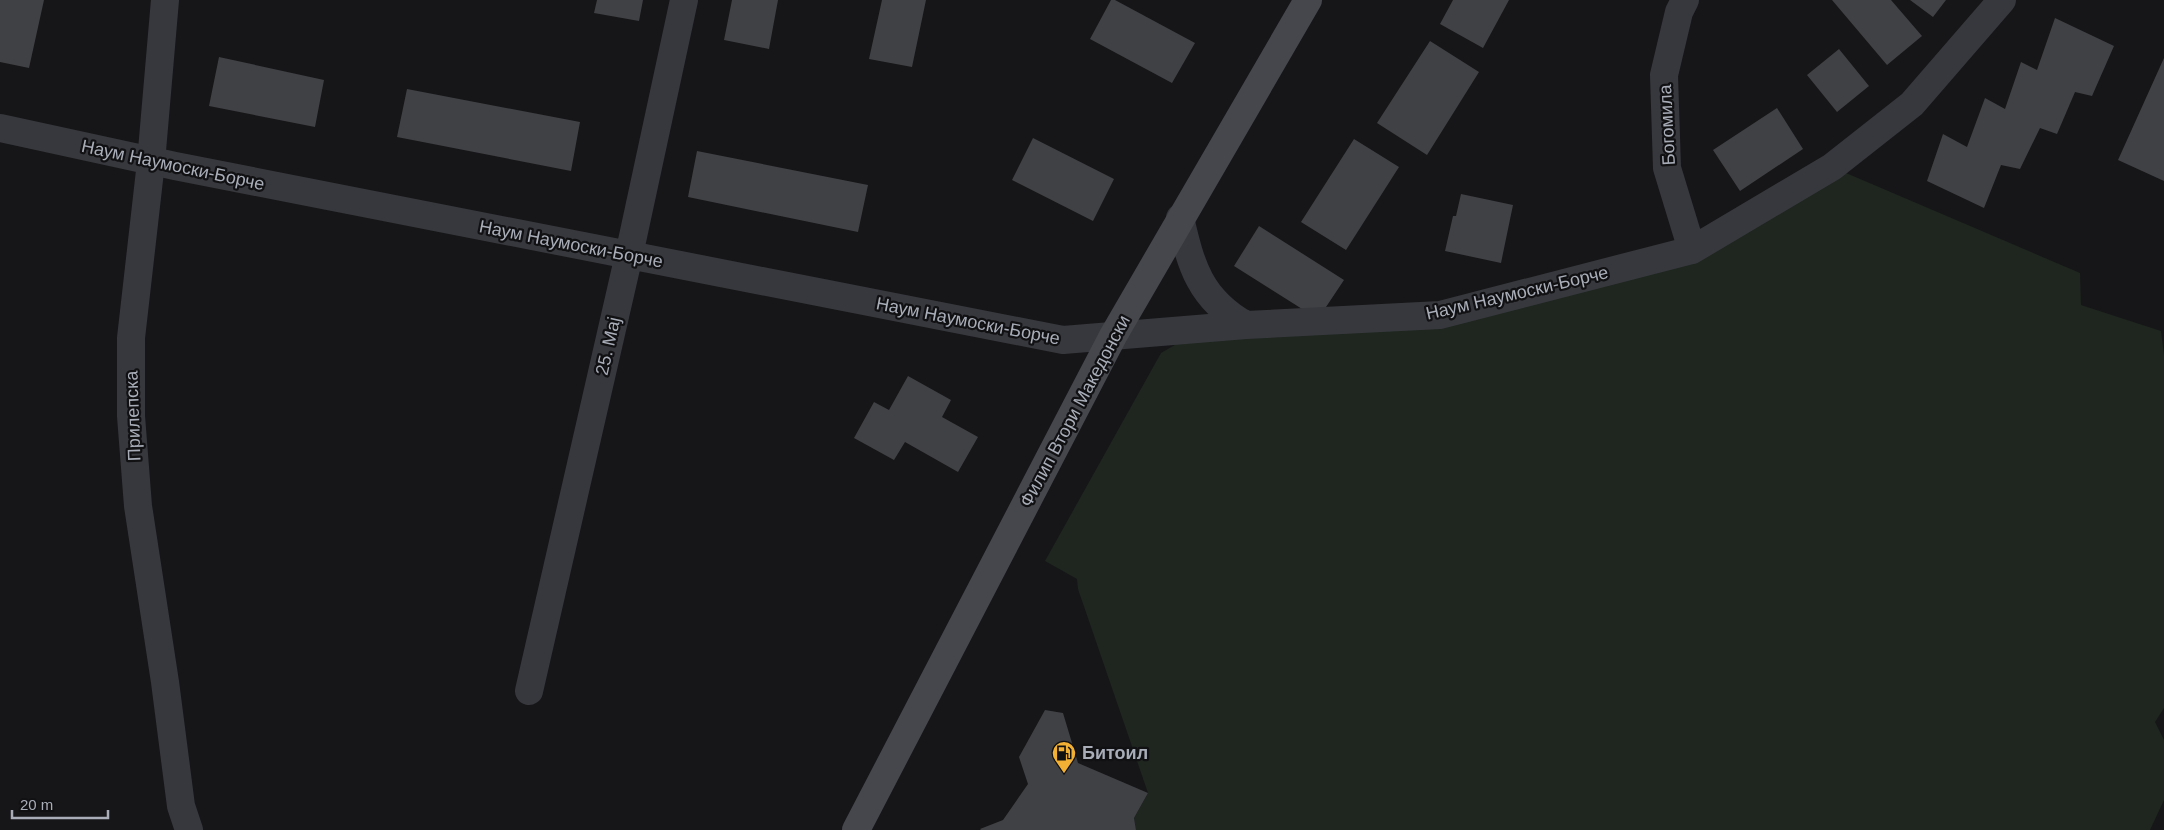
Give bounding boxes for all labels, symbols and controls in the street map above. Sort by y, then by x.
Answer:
street label: Богомила [1655,83,1679,166]
street label: Наум Наумоски-Борче [80,136,266,194]
street label: Наум Наумоски-Борче [477,216,665,272]
street label: Наум Наумоски-Борче [1424,262,1610,324]
street label: Наум Наумоски-Борче [874,293,1062,349]
street label: Филип Втори Македонски [1016,312,1134,510]
street label: 25. Мај [592,315,624,377]
street label: Прилепска [121,369,145,462]
fuel station icon: Битоил [1051,740,1077,774]
place label: Битоил [1082,743,1148,763]
scale bar [12,788,109,820]
text: 20 m [20,796,53,813]

